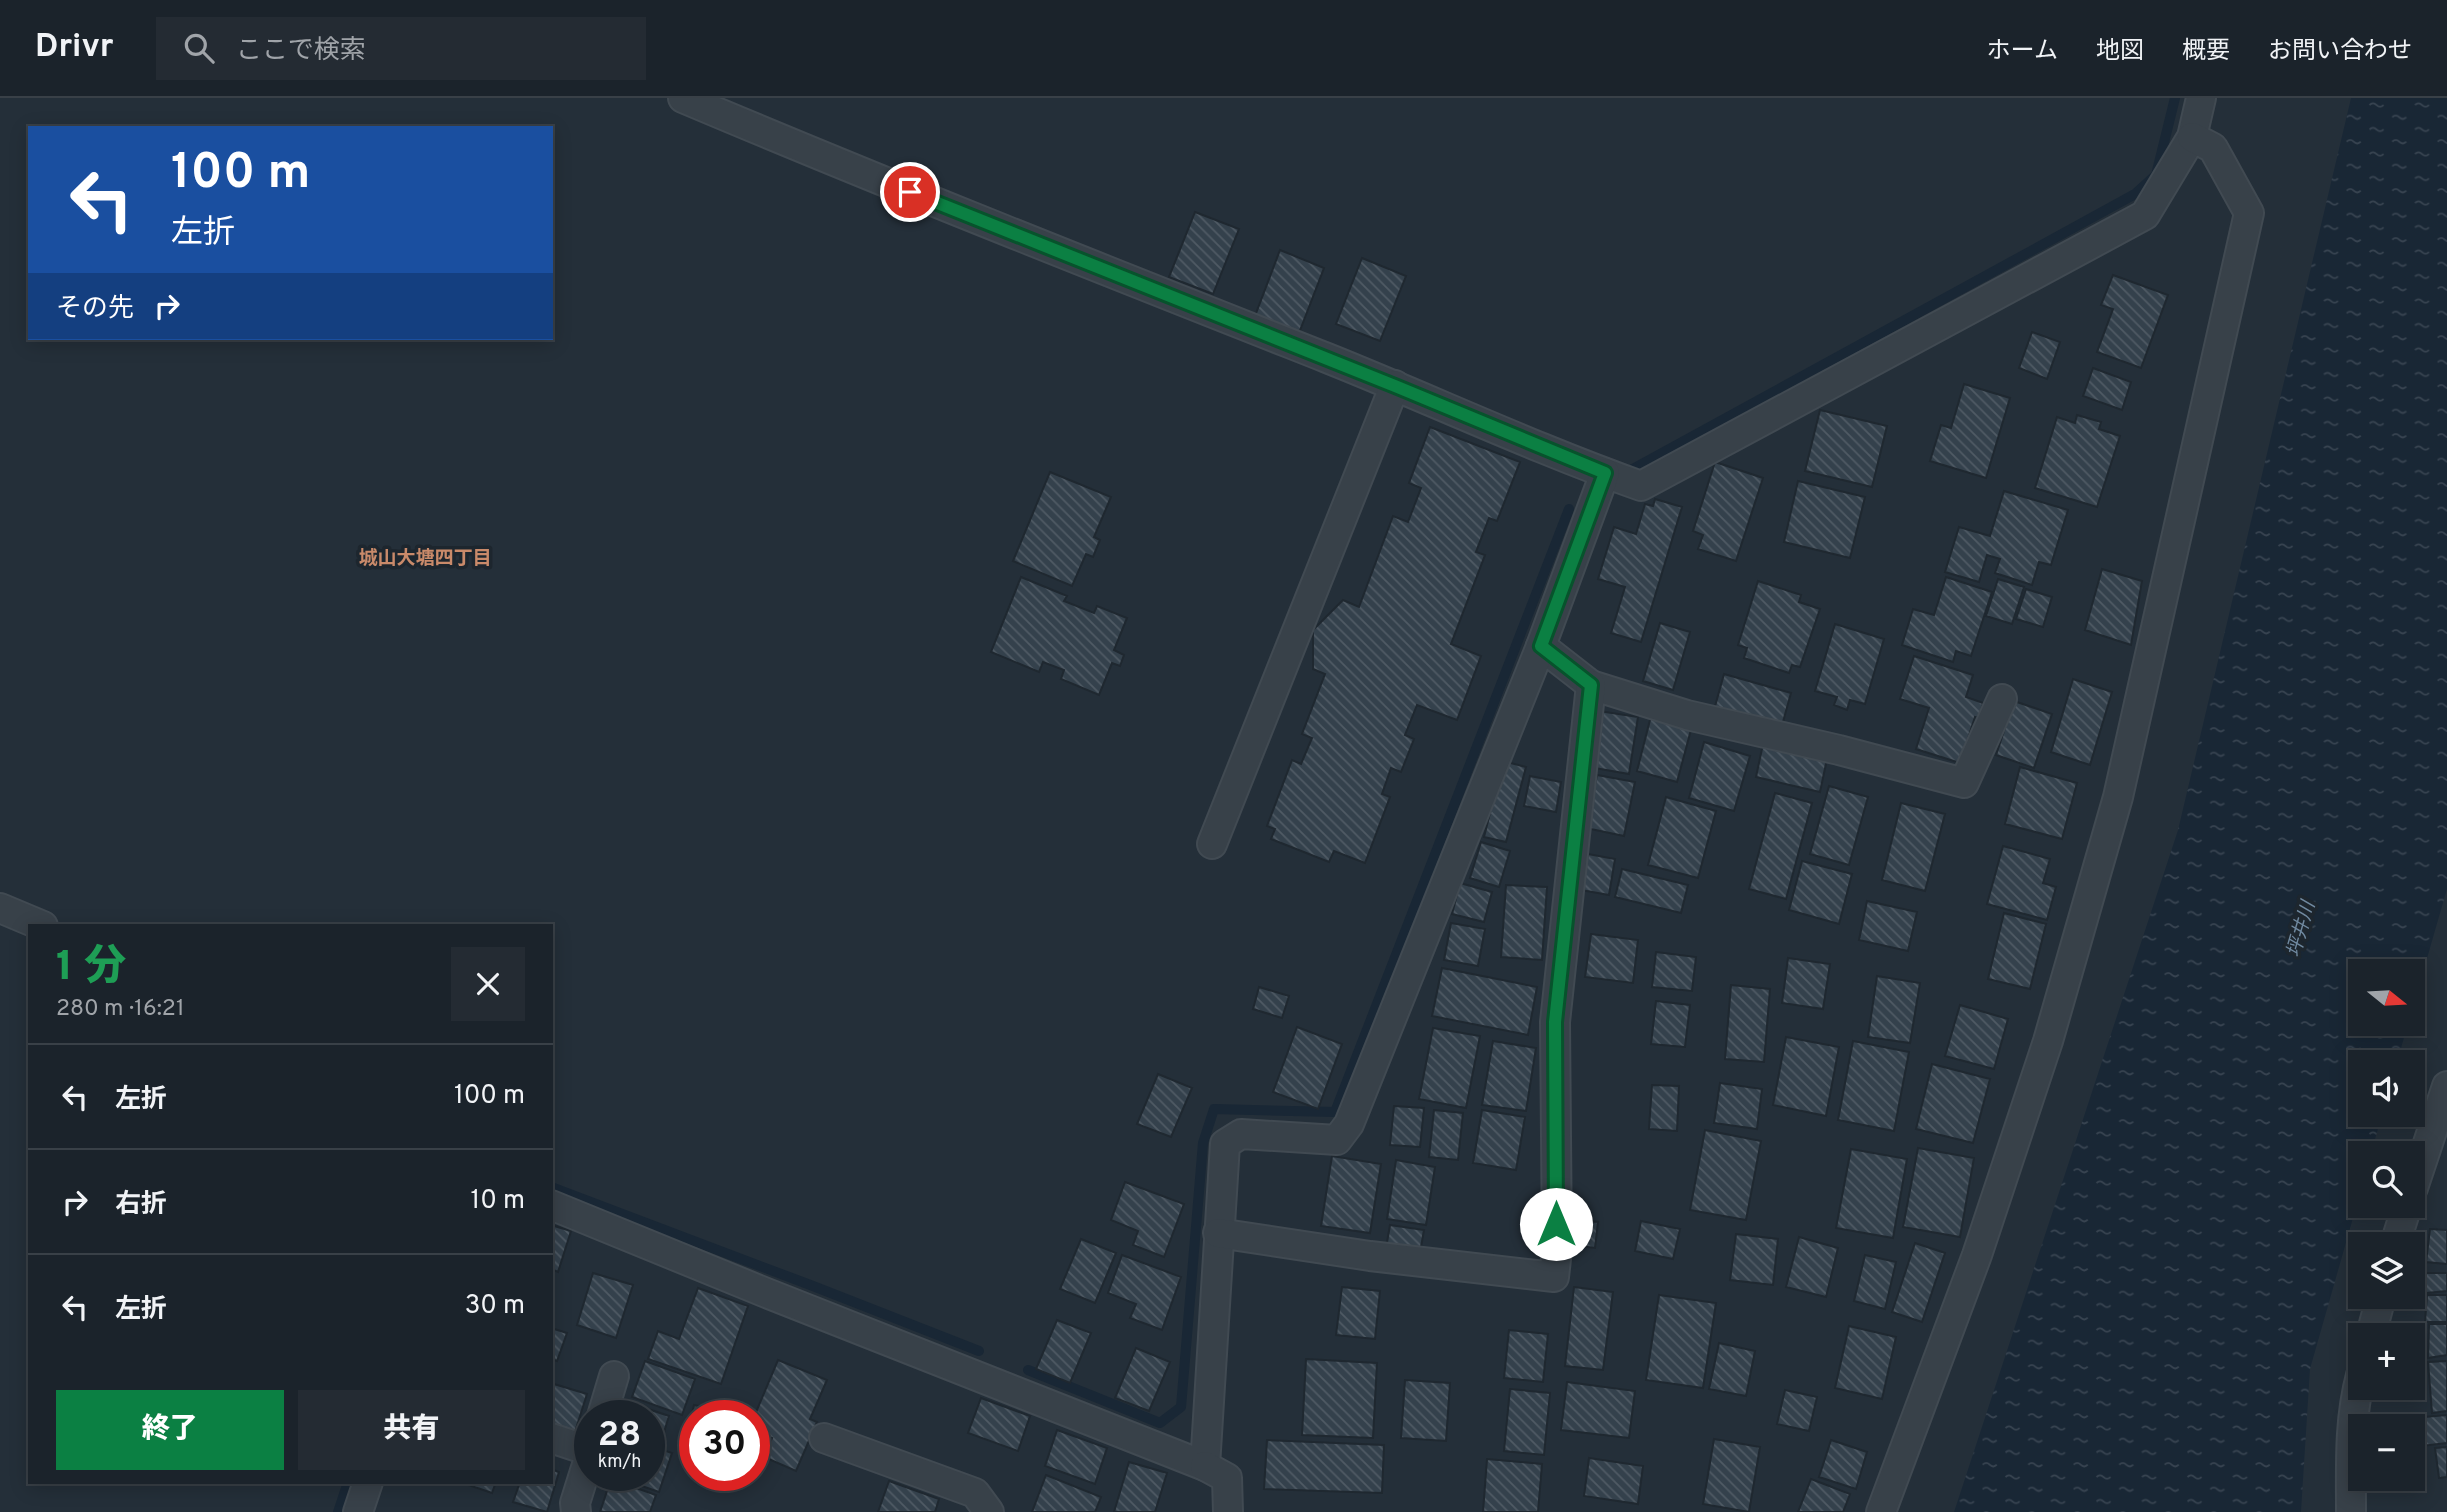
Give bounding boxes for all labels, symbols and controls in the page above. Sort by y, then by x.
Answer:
search box [156,17,646,80]
text: Drivr [35,27,114,69]
icon: search [180,29,218,67]
text: ここで検索 [236,35,366,68]
text: ホーム [1987,37,2058,67]
text: 地図 [2096,37,2144,67]
text: 概要 [2182,37,2230,67]
text: お問い合わせ [2268,37,2412,67]
text: 100 m [171,144,310,206]
icon: left [56,154,147,245]
pin [880,162,940,222]
icon: arrive [891,173,929,211]
text: 左折 [171,214,235,254]
icon: right [148,287,186,325]
text: その先 [56,293,134,326]
district label: 城山大塘四丁目 [358,547,492,571]
water label: 坪井川 [2283,897,2322,960]
text: 1 分 [56,942,126,995]
button: close [451,947,525,1021]
north arrow [2348,959,2426,1036]
map controls [2348,959,2425,1491]
text: 280 m · 16:21 [56,995,185,1024]
button: sound [2348,1050,2425,1127]
icon: left [56,1078,94,1116]
text: 100 m [454,1080,525,1113]
text: 左折 [115,1084,167,1117]
button: search [2348,1141,2425,1218]
icon: right [56,1183,94,1221]
text: 10 m [470,1185,525,1218]
position arrow [1519,1187,1593,1261]
text: 右折 [115,1189,167,1222]
button: layers [2348,1232,2425,1309]
icon: left [56,1288,94,1326]
text: 30 m [465,1290,525,1323]
text: 左折 [115,1294,167,1327]
button: + [2348,1323,2425,1400]
button: 終了 [56,1390,284,1470]
button: 共有 [298,1390,525,1470]
speed limit sign: 30 [679,1400,770,1491]
text: 28 [598,1414,641,1458]
button: − [2348,1414,2425,1491]
text: km/h [598,1451,641,1474]

